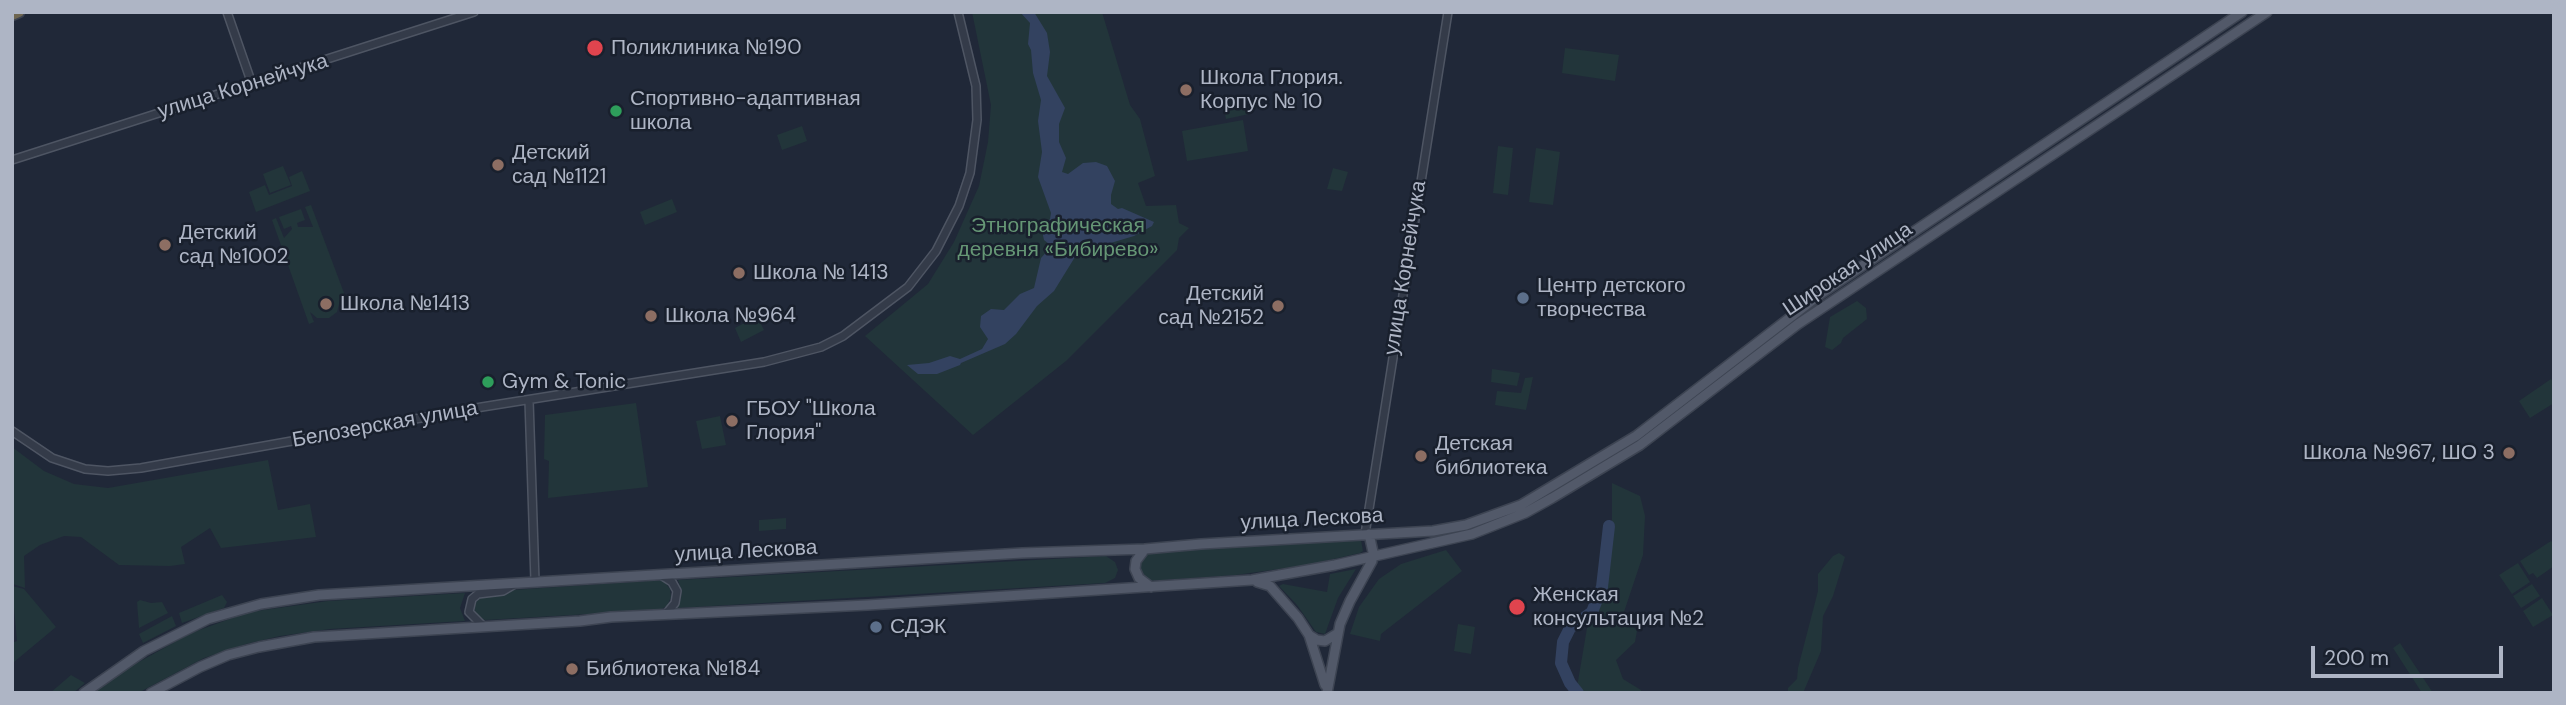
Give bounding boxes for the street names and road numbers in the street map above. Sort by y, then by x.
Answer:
street label: улица Корнейчука [155,49,331,125]
street label: улица Корнейчука [1380,179,1432,357]
street label: Широкая улица [1779,218,1917,322]
street label: Белозерская улица [290,396,480,454]
street label: улица Лескова [1240,504,1384,536]
street label: улица Лескова [674,536,818,568]

